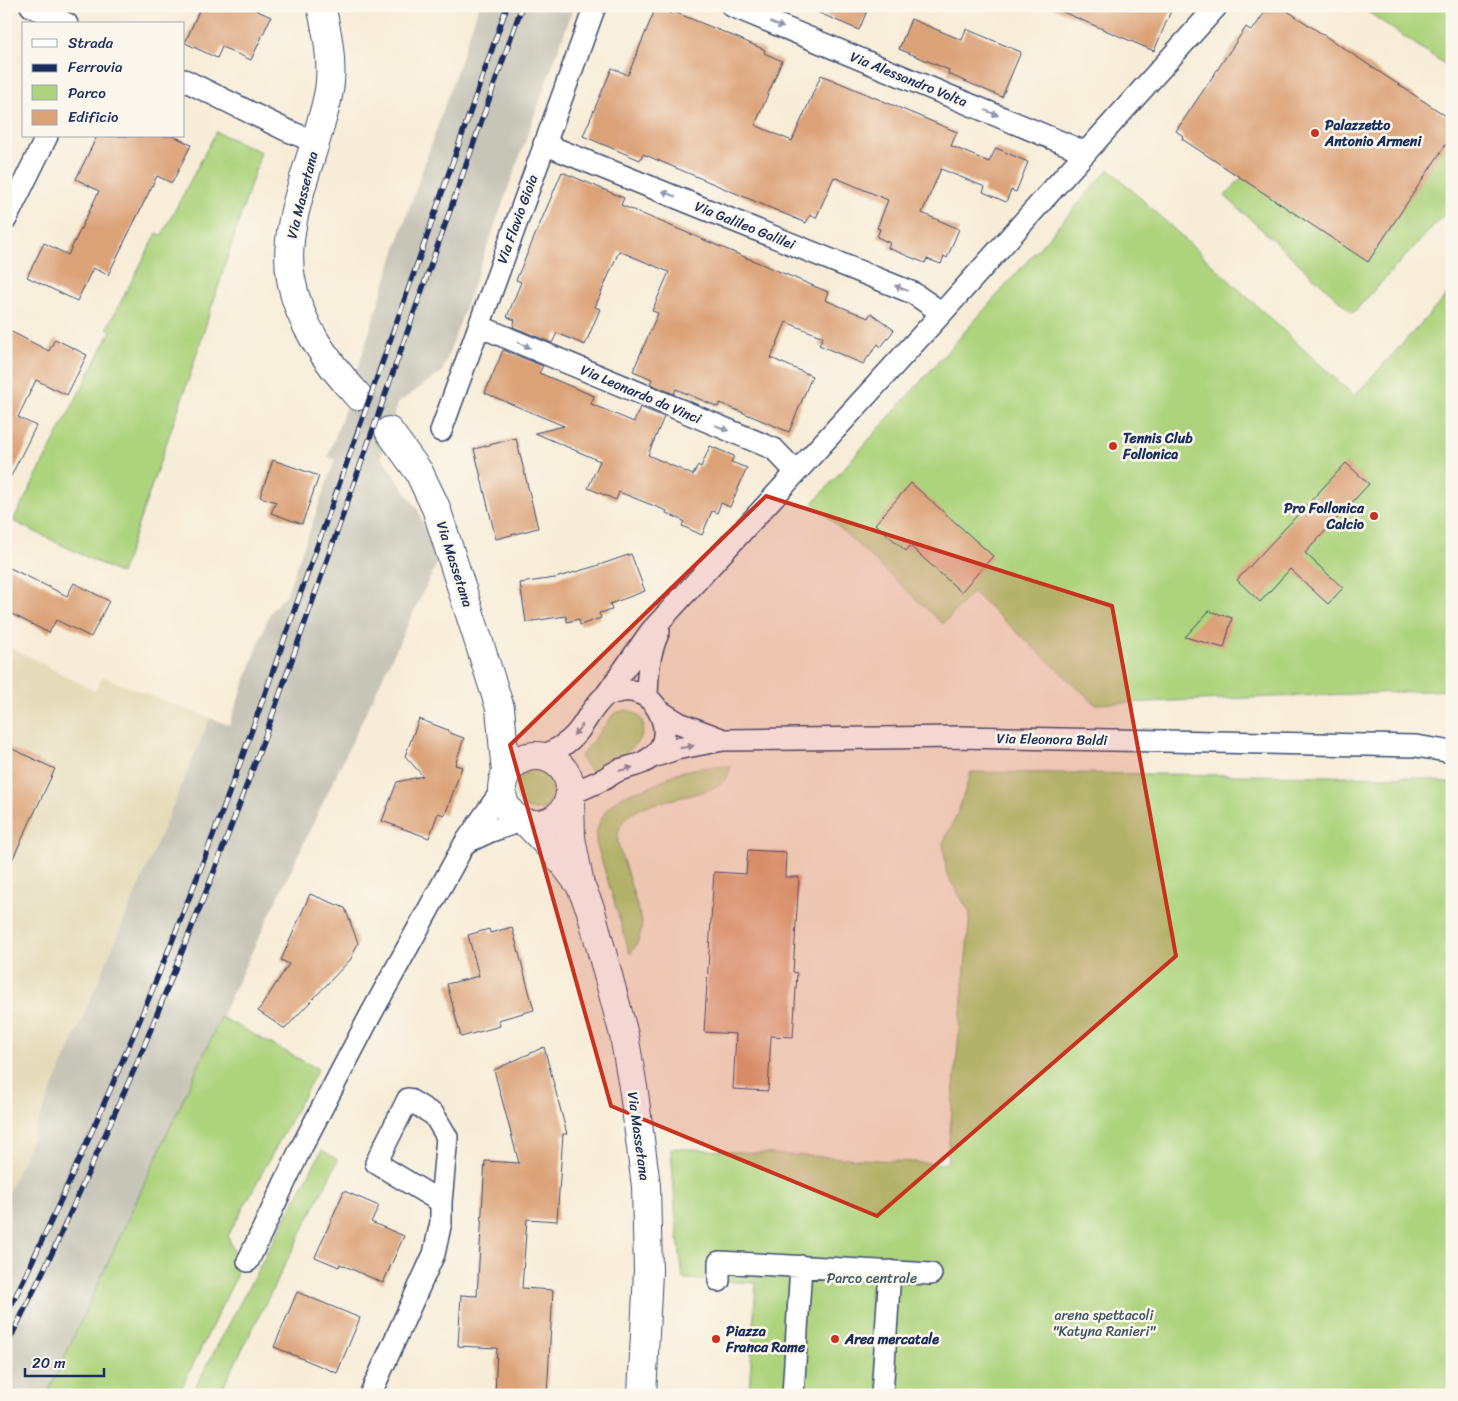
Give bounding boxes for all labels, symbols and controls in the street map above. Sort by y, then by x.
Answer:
one-way arrow [770,21,784,29]
legend [22,22,185,138]
text: Strada [68,30,114,56]
street label: Via Alessandro Volta [846,45,971,114]
text: Ferrovia [68,54,123,80]
text: Parco [68,80,106,106]
text: Edificio [68,104,119,130]
one-way arrow [985,110,999,118]
place label: Palazzetto Antonio Armeni [1324,113,1422,154]
marker: Palazzetto Antonio Armeni [1309,127,1321,139]
street label: Via Massetana [280,149,325,241]
street label: Via Flavio Gioia [490,171,545,267]
one-way arrow [661,190,676,198]
street label: Via Galileo Galilei [691,194,800,257]
one-way arrow [893,283,908,291]
one-way arrow [517,341,532,349]
street label: Via Leonardo da Vinci [576,358,706,432]
one-way arrow [715,424,729,432]
place label: Tennis Club Follonica [1122,426,1193,467]
marker: Tennis Club Follonica [1107,440,1119,452]
place label: Pro Follonica Calcio [1284,496,1365,537]
marker: Pro Follonica Calcio [1368,510,1380,522]
street label: Via Massetana [429,518,480,610]
one-way arrow [573,723,584,736]
street label: Via Eleonora Baldi [996,726,1109,753]
one-way arrow [679,742,695,750]
one-way arrow [619,765,634,773]
street label: Via Massetana [620,1090,657,1182]
park label: Parco centrale [827,1266,917,1291]
park label: arena spettacoli "Katyna Ranieri" [1053,1303,1156,1344]
place label: Piazza Franca Rame [725,1319,806,1360]
place label: Area mercatale [844,1327,939,1352]
marker: Piazza Franca Rame [710,1333,722,1345]
marker: Area mercatale [829,1333,841,1345]
scale bar [25,1346,104,1378]
text: 20 m [32,1350,66,1376]

